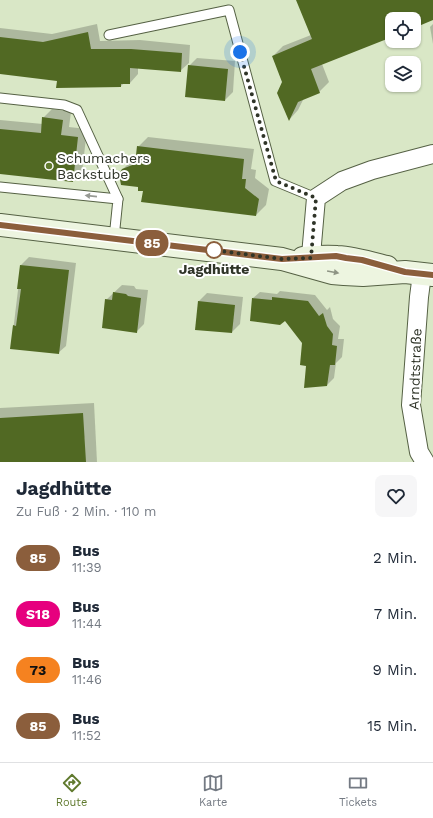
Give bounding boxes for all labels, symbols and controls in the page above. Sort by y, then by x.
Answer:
map controls [385,12,421,92]
button: locate [385,12,421,48]
your location [230,42,250,62]
button: layers [385,56,421,92]
place label: Schumachers Backstube [57,150,150,182]
marker: Schumachers Backstube [44,161,54,171]
one-way arrow [85,193,97,200]
line badge: 85 [134,230,170,256]
text: 85 [144,235,160,251]
marker: Jagdhütte [205,241,223,259]
place label: Jagdhütte [179,261,249,277]
one-way arrow [327,269,339,275]
street label: Arndtstraße [406,328,424,410]
button: heart [375,475,417,517]
text: Jagdhütte [16,477,112,500]
text: Zu Fuß · 2 Min. · 110 m [16,504,156,519]
text: Bus [72,542,100,560]
text: 2 Min. [373,549,417,567]
text: 85 [30,550,46,566]
text: 11:39 [72,560,102,575]
text: Bus [72,598,100,616]
text: 7 Min. [374,605,417,623]
text: S18 [26,606,50,622]
text: 11:44 [72,616,102,631]
text: Bus [72,654,100,672]
text: 9 Min. [373,661,417,679]
text: 73 [30,662,46,678]
text: 11:46 [72,672,102,687]
text: Bus [72,710,100,728]
text: 15 Min. [367,717,417,735]
text: 85 [30,718,46,734]
text: 11:52 [72,728,101,743]
tab: Route [56,772,87,809]
tab: Karte [199,772,227,809]
tab: Tickets [339,772,377,809]

